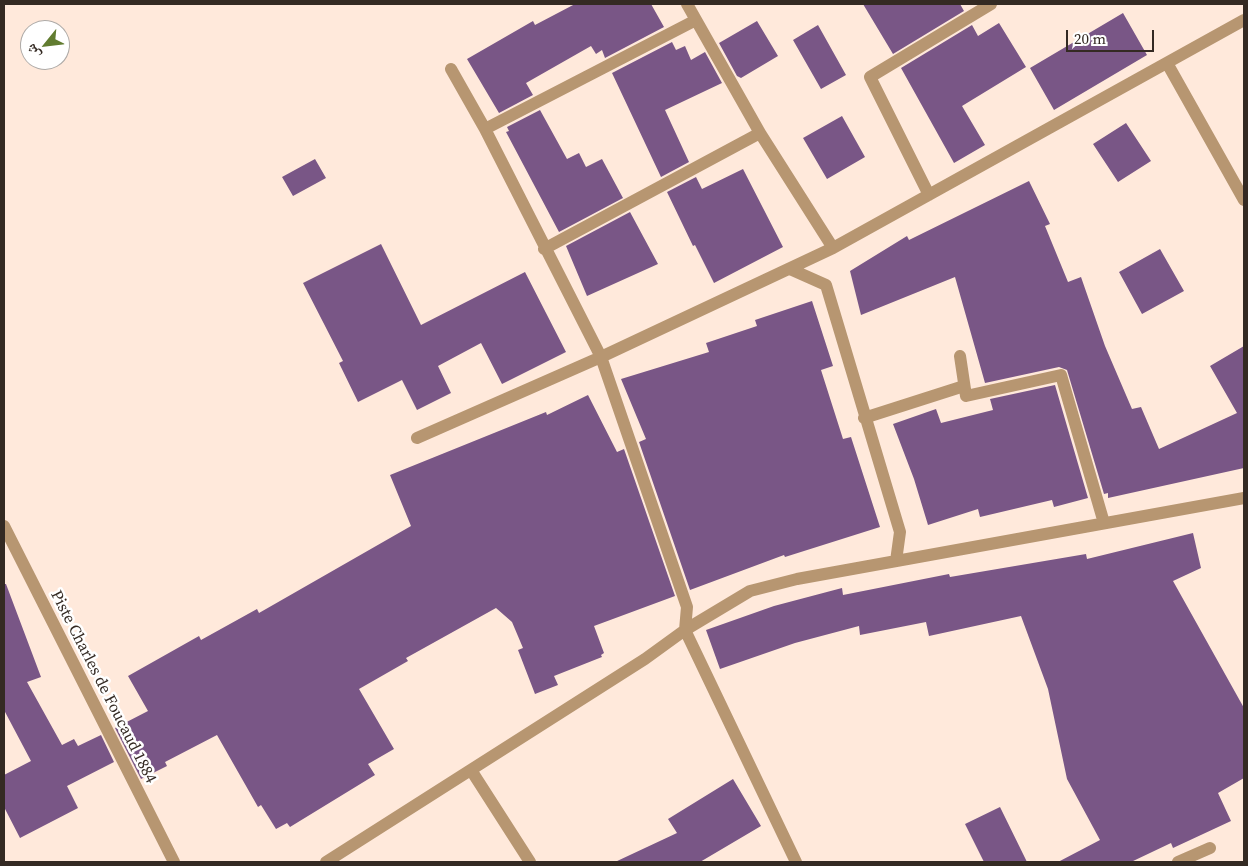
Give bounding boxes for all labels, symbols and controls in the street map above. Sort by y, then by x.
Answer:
north arrow [20,20,70,70]
scale bar [1068,20,1156,52]
text: 20 m [1074,28,1106,49]
text: ش [20,40,45,63]
street label: Piste Charles de Foucaud 1884 [46,587,160,787]

